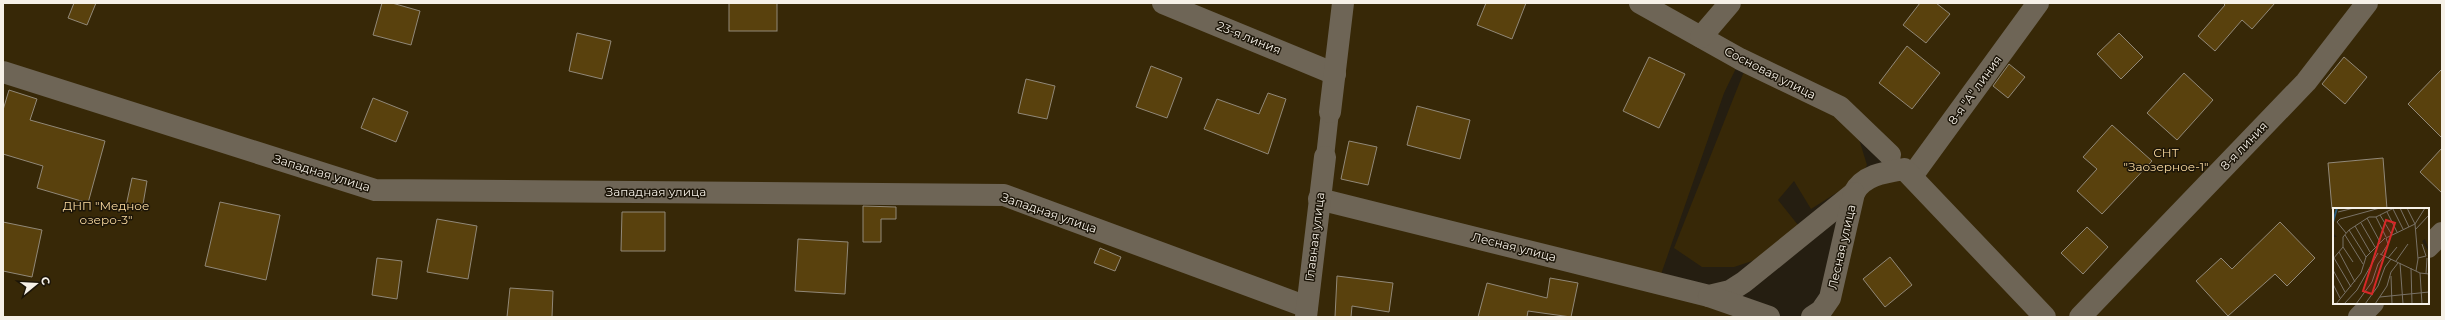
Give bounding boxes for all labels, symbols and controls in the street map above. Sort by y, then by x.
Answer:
street label: 23-я линия [1215,18,1283,57]
street label: Сосновая улица [1722,43,1818,102]
street label: 8-я "А" линия [1944,52,2005,127]
street label: 8-я линия [2217,118,2271,173]
park label: СНТ "Заозерное-1" [2123,145,2209,174]
street label: Западная улица [272,151,372,194]
street label: Западная улица [606,184,706,199]
street label: Западная улица [999,189,1099,236]
street label: Главная улица [1302,191,1327,282]
park label: ДНП "Медное озеро-3" [63,198,149,227]
street label: Лесная улица [1824,203,1859,291]
inset map [2333,208,2429,304]
street label: Лесная улица [1470,229,1558,264]
north arrow [16,264,56,304]
text: С [38,275,53,287]

